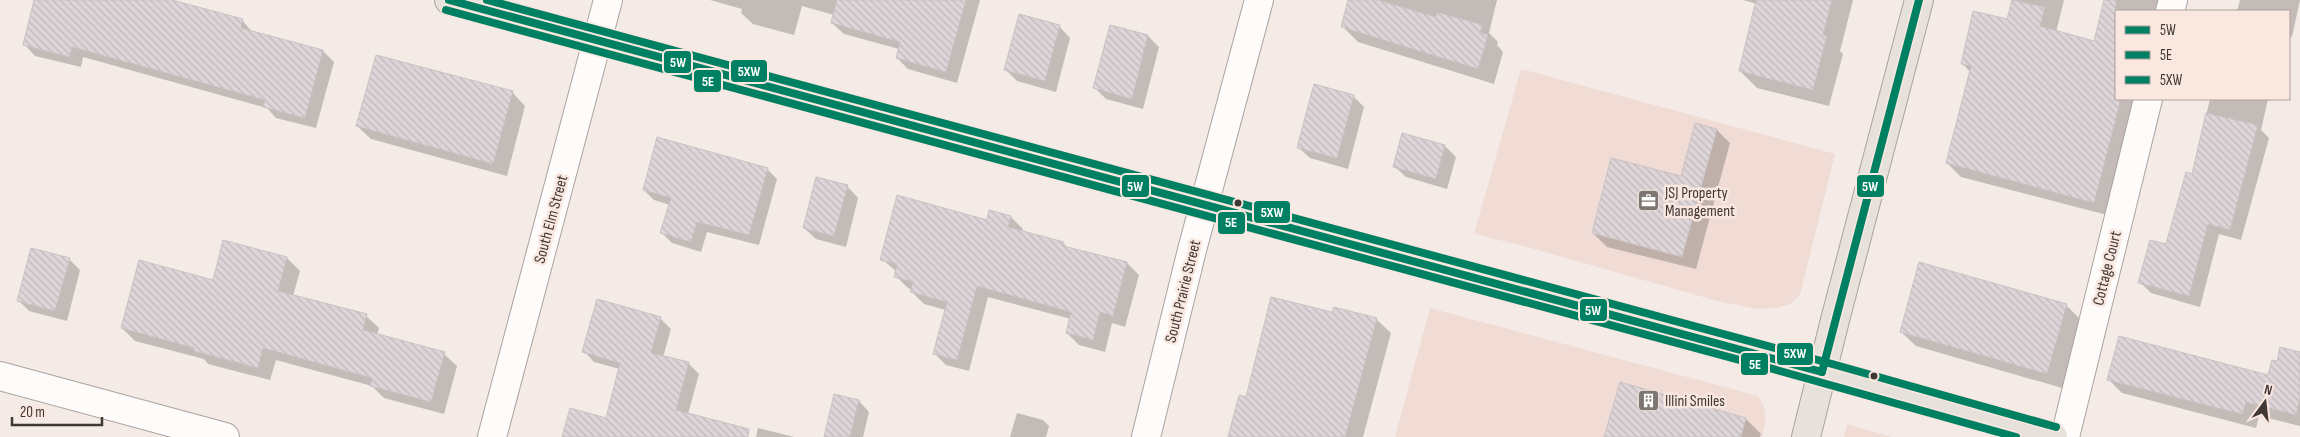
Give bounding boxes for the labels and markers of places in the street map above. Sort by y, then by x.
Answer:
place label: JSJ Property Management [1664,184,1735,221]
office icon: JSJ Property Management [1637,189,1661,213]
unlabelled marker [1233,198,1243,208]
unlabelled marker [1869,371,1879,381]
building icon: Illini Smiles [1637,388,1661,412]
place label: Illini Smiles [1665,392,1725,411]

